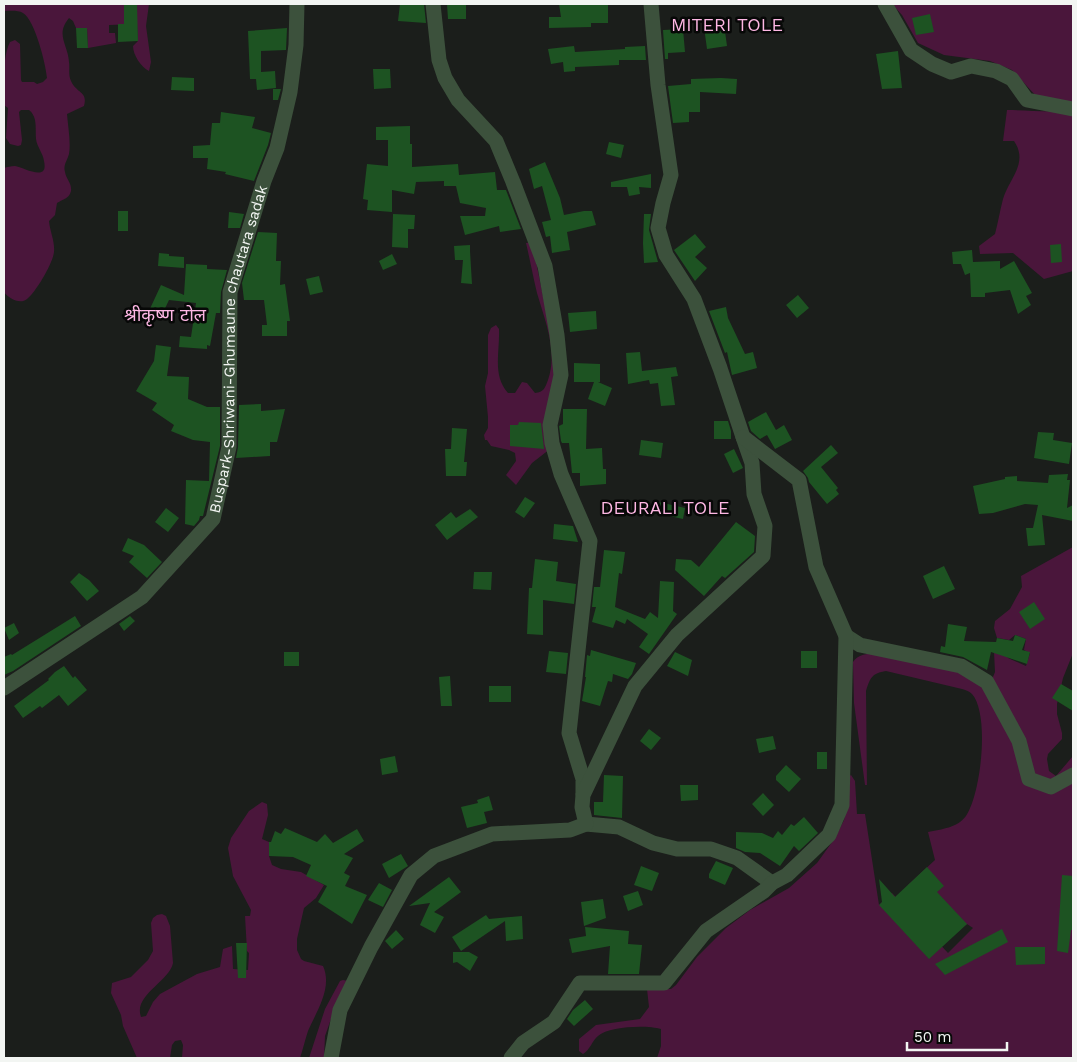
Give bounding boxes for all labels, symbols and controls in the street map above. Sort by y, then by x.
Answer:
district label: MITERI TOLE [671,14,783,35]
street label: Buspark-Shriwani-Ghumaune chautara sadak [206,182,271,515]
district label: श्रीकृष्ण टोल [124,304,207,327]
district label: DEURALI TOLE [601,497,730,518]
scale bar [907,1020,1007,1052]
text: 50 m [914,1028,951,1046]

